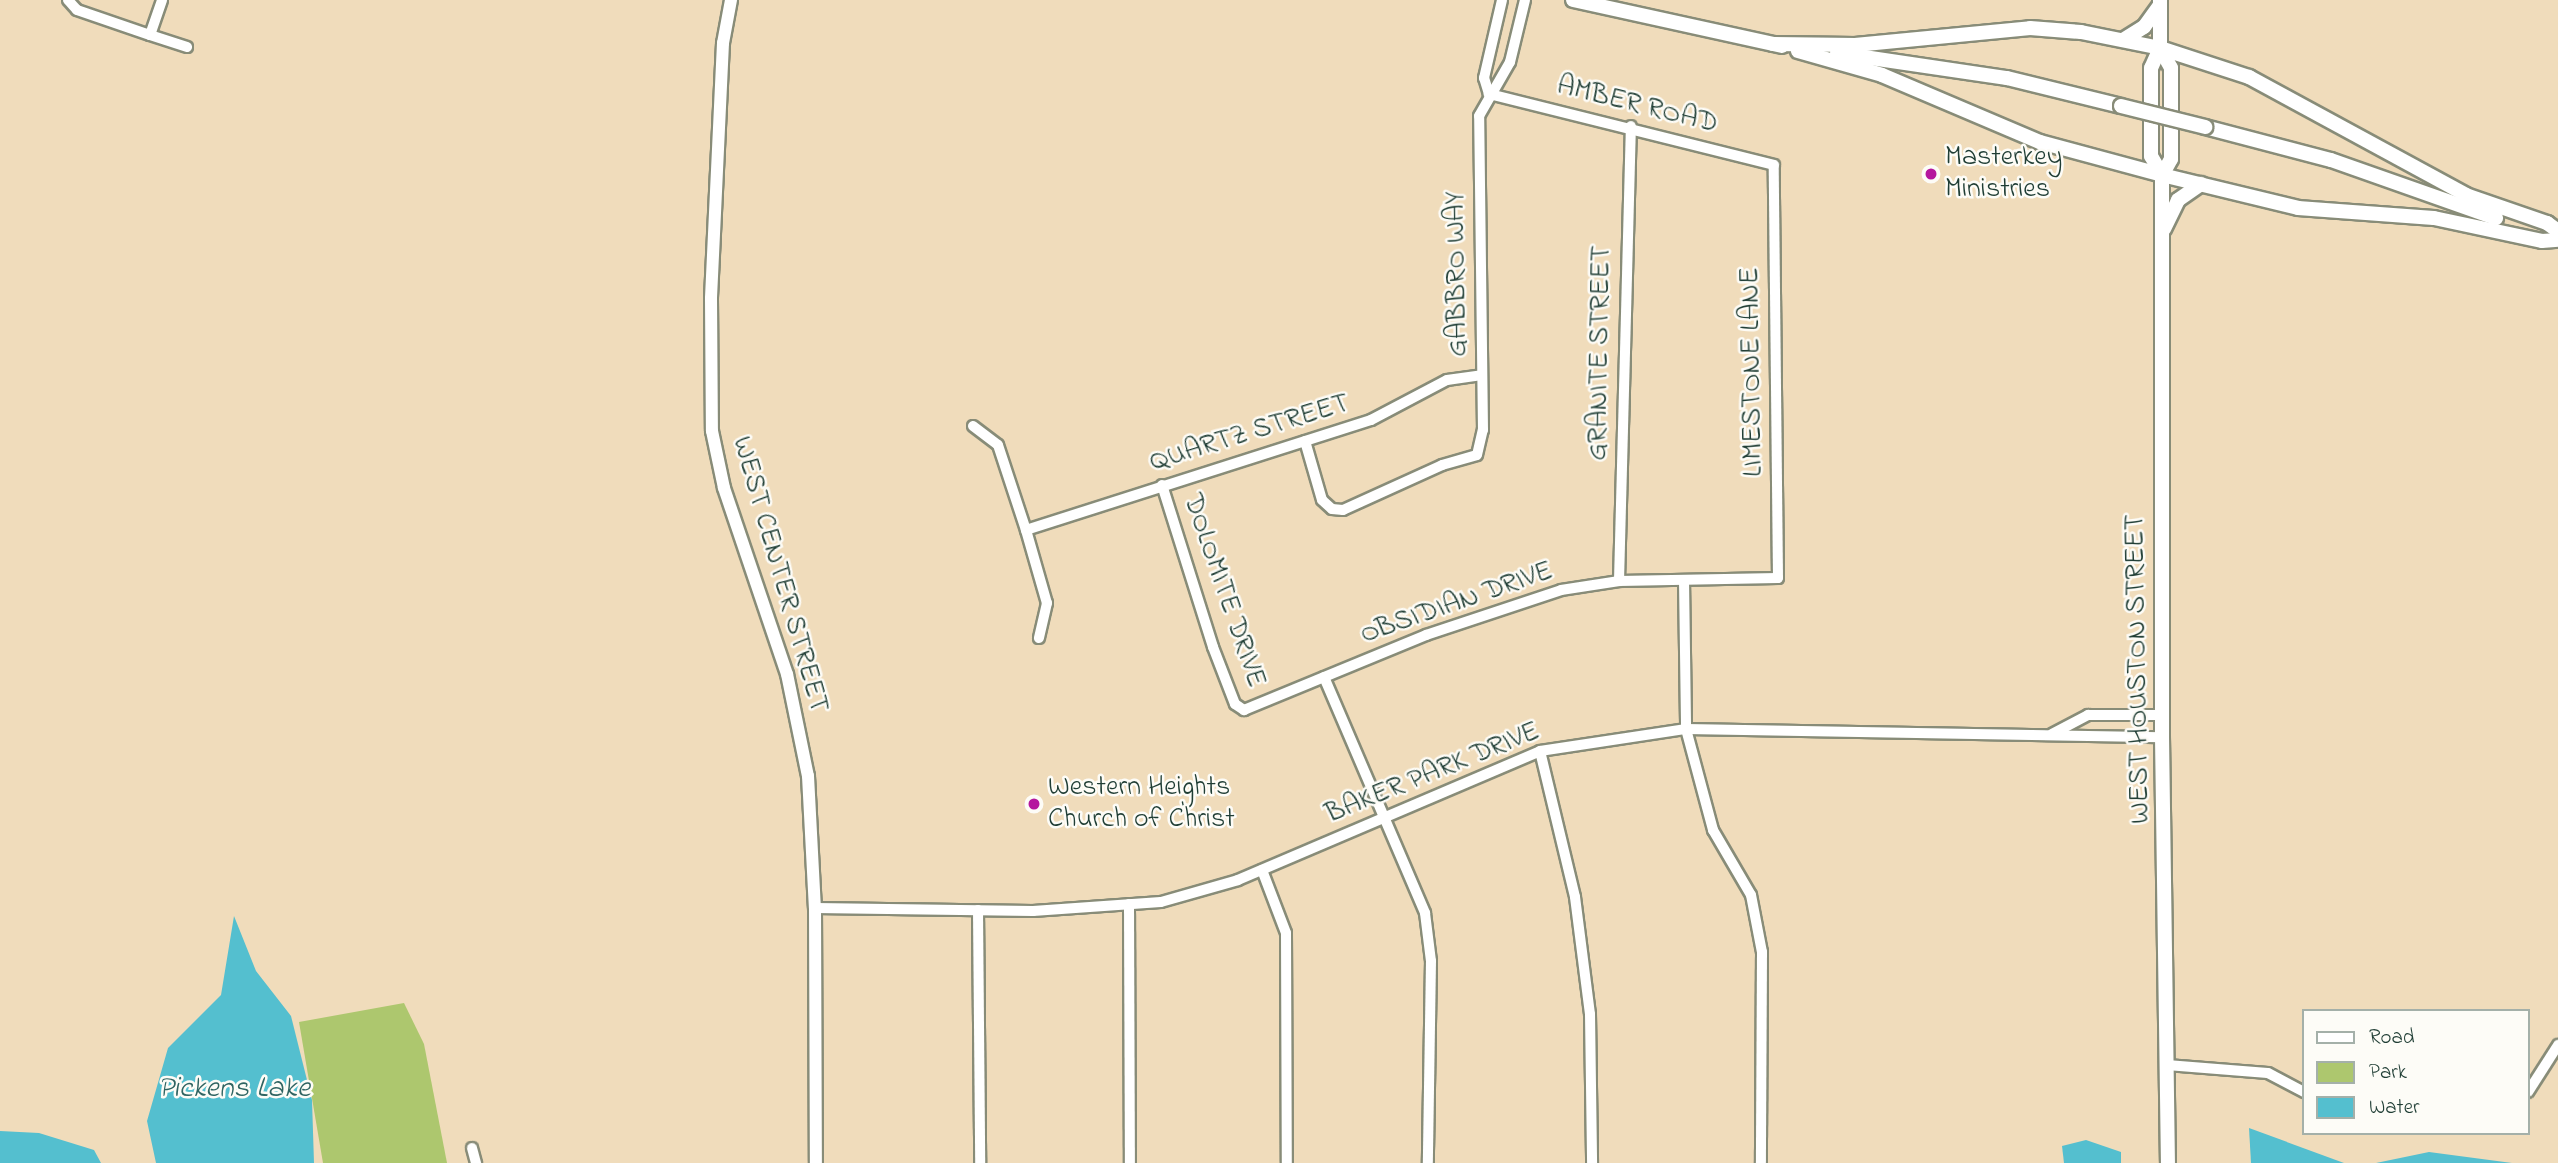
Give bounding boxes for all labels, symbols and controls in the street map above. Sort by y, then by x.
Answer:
street label: AMBER ROAD [1553,70,1721,142]
place label: Masterkey Ministries [1945,141,2062,207]
marker: Masterkey Ministries [1923,166,1939,182]
street label: GABBRO WAY [1440,191,1476,357]
street label: GRANITE STREET [1582,245,1620,461]
street label: LIMESTONE LANE [1734,267,1772,477]
street label: QUARTZ STREET [1146,388,1354,480]
street label: WEST CENTER STREET [723,433,835,717]
street label: DOLOMITE DRIVE [1174,490,1272,692]
street label: WEST HOUSTON STREET [2119,514,2159,824]
street label: OBSIDIAN DRIVE [1356,555,1558,653]
street label: BAKER PARK DRIVE [1321,716,1545,832]
place label: Western Heights Church of Christ [1048,771,1235,837]
marker: Western Heights Church of Christ [1026,796,1042,812]
legend [2302,1009,2530,1135]
text: Road [2369,1023,2415,1053]
text: Park [2369,1058,2407,1088]
water label: Pickens Lake [158,1071,310,1107]
text: Water [2369,1093,2420,1123]

